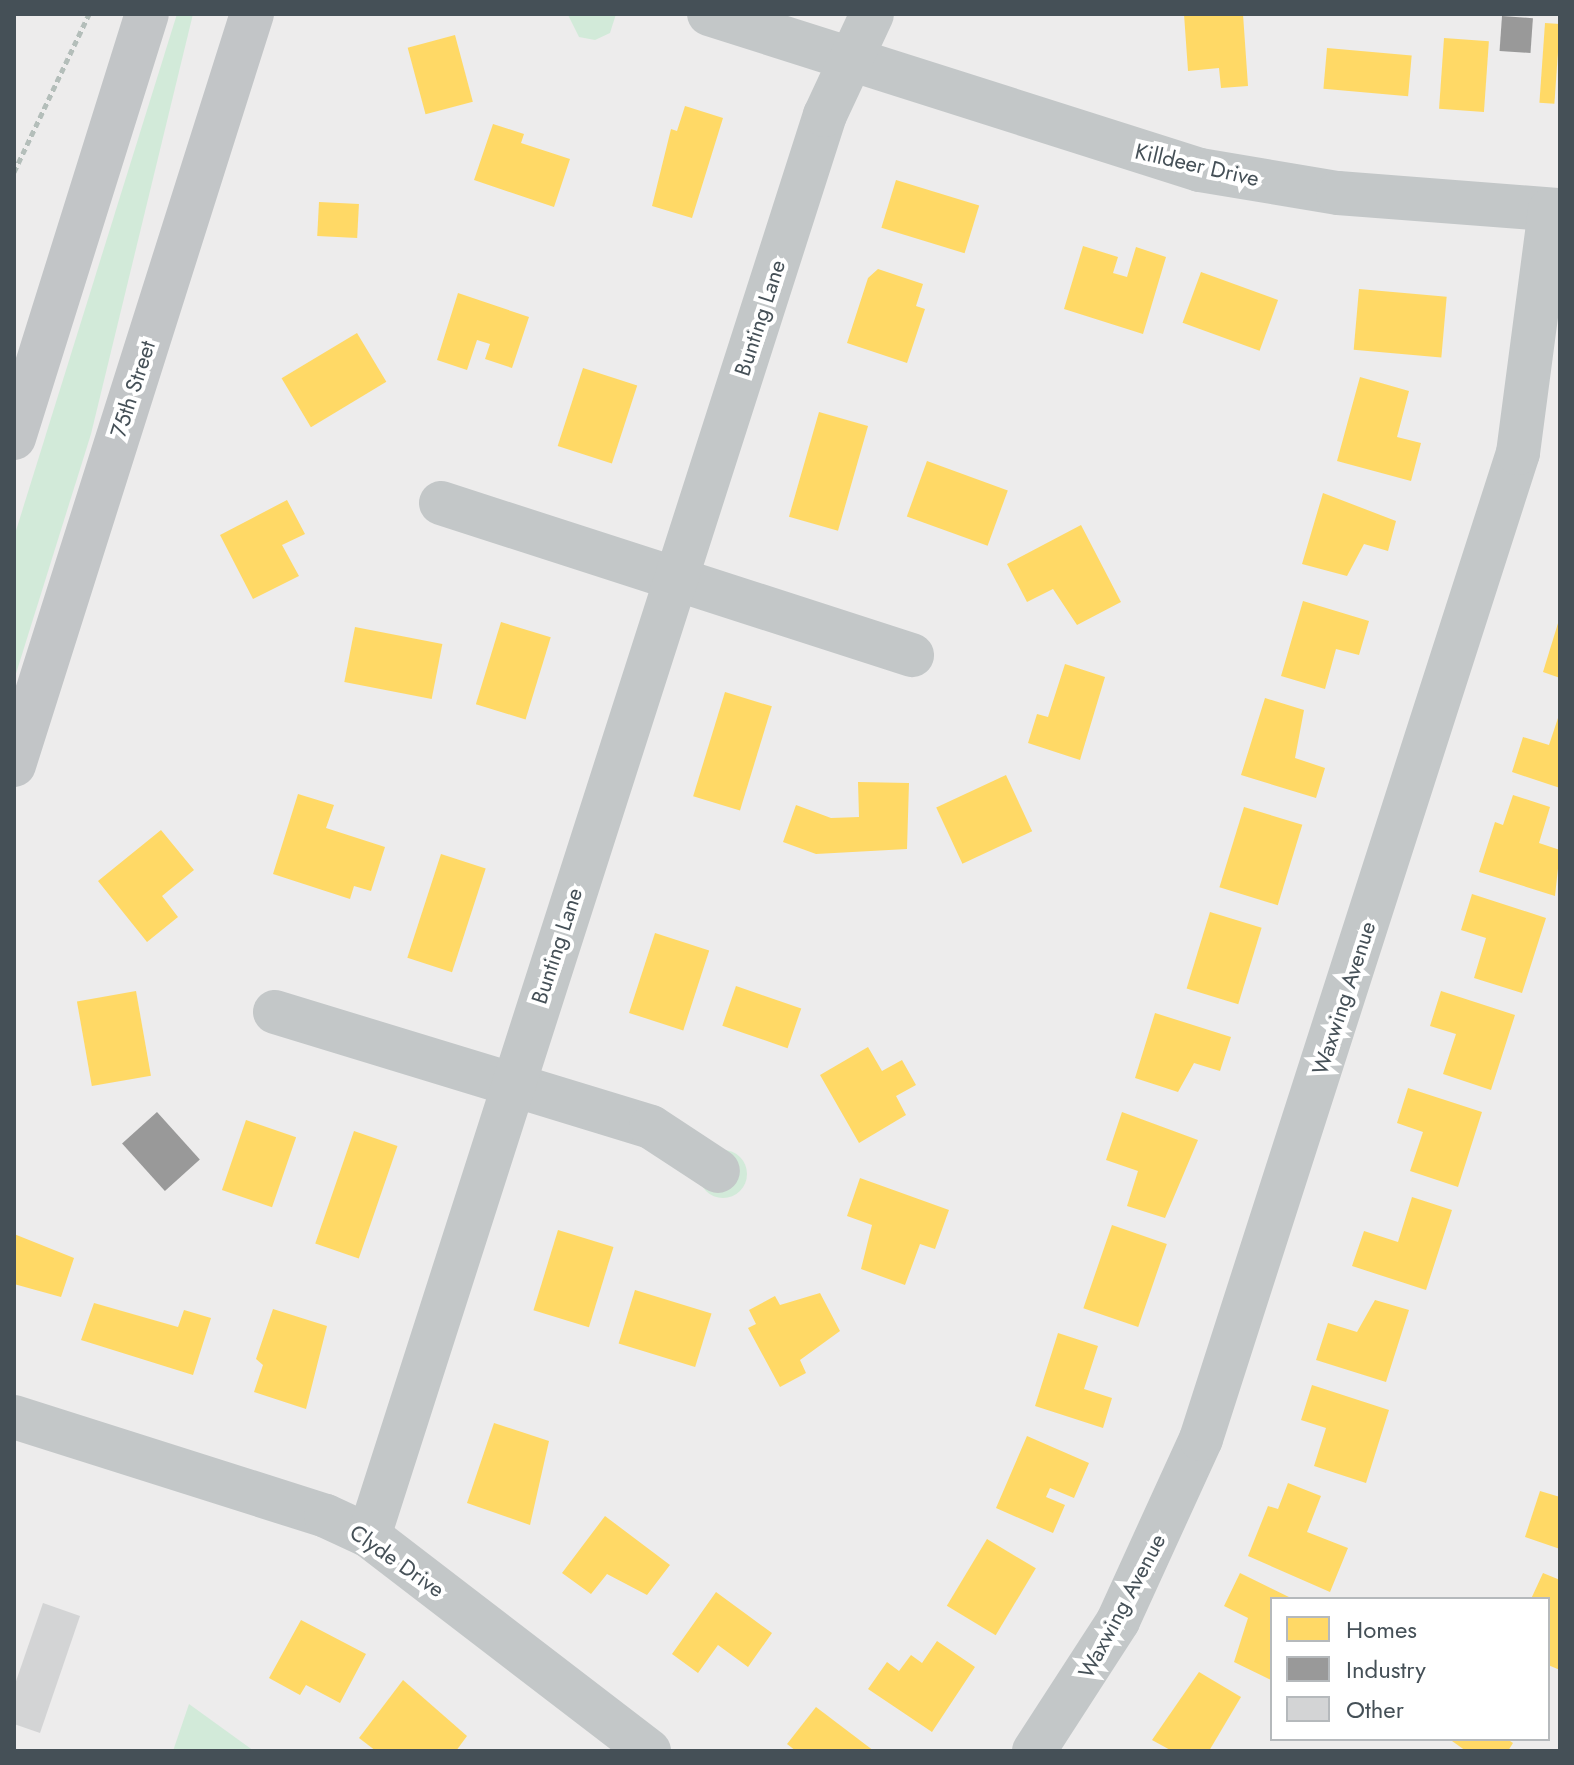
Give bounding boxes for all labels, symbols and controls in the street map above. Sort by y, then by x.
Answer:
street label: Killdeer Drive [1132,138,1262,192]
street label: Bunting Lane [729,257,791,379]
street label: 75th Street [105,337,161,441]
street label: Bunting Lane [526,885,588,1007]
street label: Waxwing Avenue [1307,918,1381,1078]
street label: Clyde Drive [345,1519,449,1603]
street label: Waxwing Avenue [1073,1529,1171,1683]
legend [1270,1597,1550,1741]
text: Homes [1346,1612,1417,1647]
text: Industry [1346,1652,1426,1687]
text: Other [1346,1692,1404,1727]

